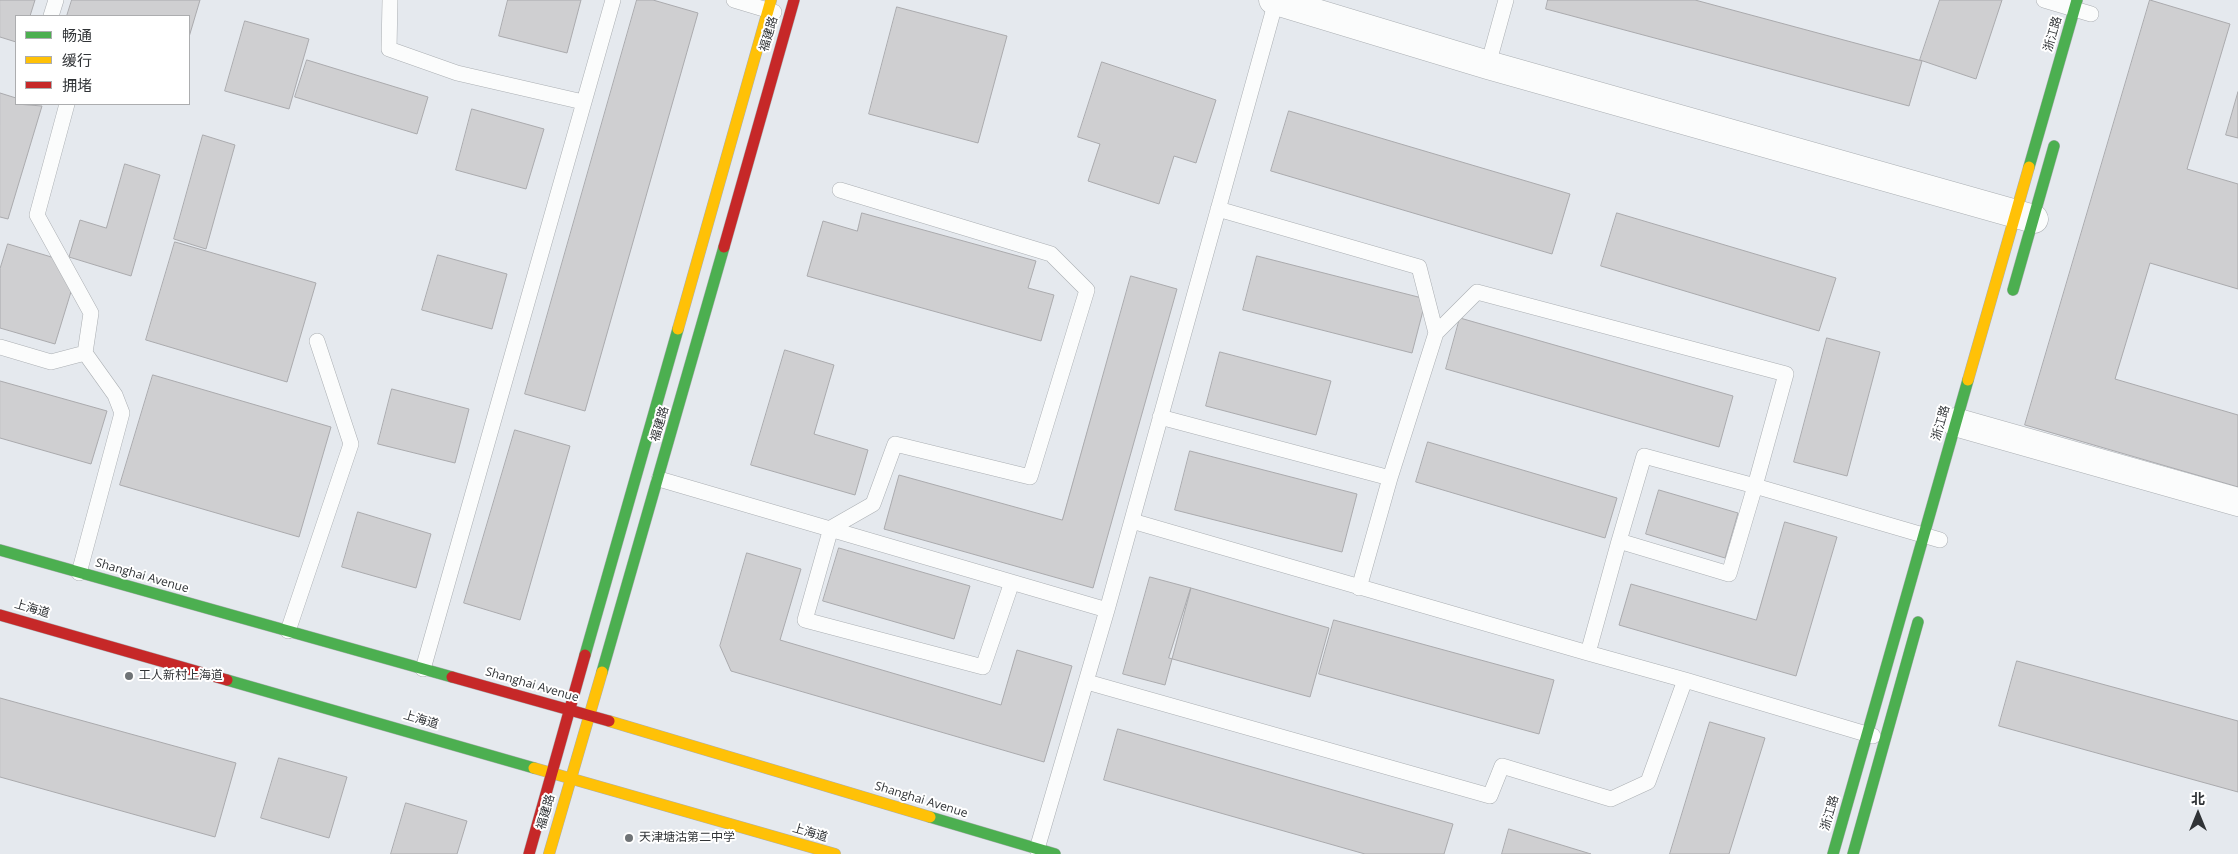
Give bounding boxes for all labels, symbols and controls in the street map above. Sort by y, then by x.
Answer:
legend [15,15,190,105]
street label: 福建路 [757,15,781,53]
street label: 浙江路 [2041,15,2065,53]
text: 畅通 [62,25,92,45]
text: 缓行 [62,50,92,70]
text: 拥堵 [62,75,92,95]
street label: 浙江路 [1929,404,1953,442]
street label: 福建路 [648,405,672,443]
street label: Shanghai Avenue [94,556,190,596]
street label: 上海道 [13,597,51,621]
street label: Shanghai Avenue [484,665,580,705]
place label: 工人新村上海道 [139,669,223,683]
marker: 工人新村上海道 [123,670,135,682]
street label: 上海道 [402,708,440,732]
street label: Shanghai Avenue [873,779,969,821]
north arrow [2173,789,2223,839]
text: 北 [2191,789,2205,808]
street label: 福建路 [534,793,558,831]
street label: 浙江路 [1818,794,1842,832]
street label: 上海道 [791,821,829,845]
place label: 天津塘沽第二中学 [639,831,735,845]
marker: 天津塘沽第二中学 [623,832,635,844]

